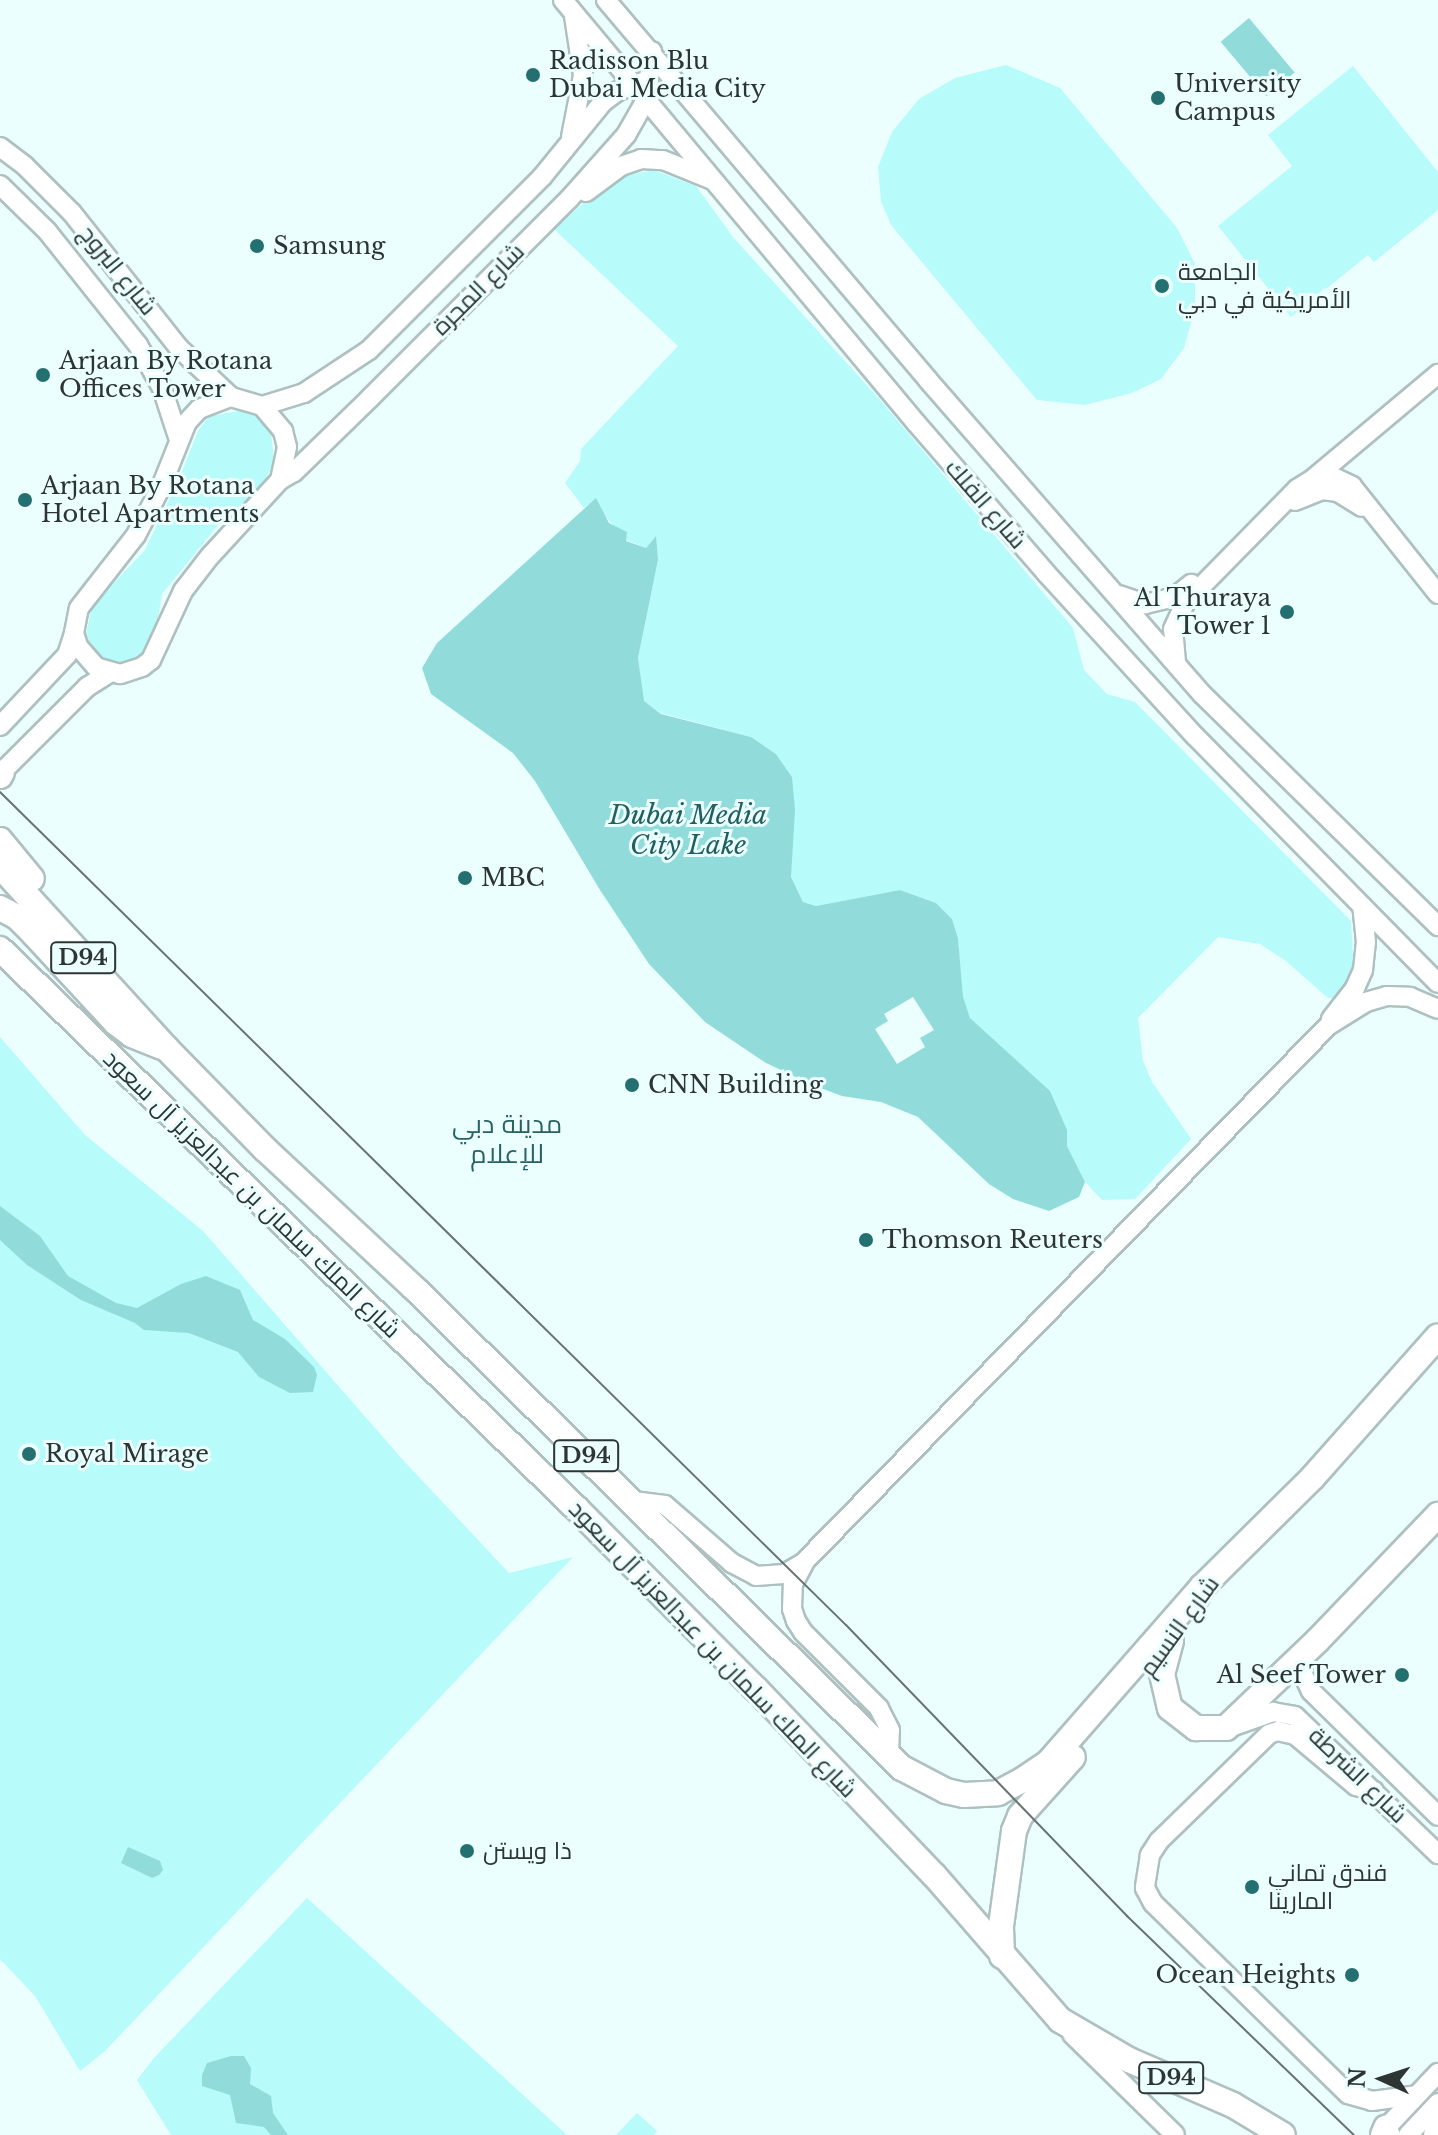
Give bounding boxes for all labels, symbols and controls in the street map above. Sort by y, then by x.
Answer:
place label: Radisson Blu Dubai Media City [549,47,766,103]
marker: Radisson Blu Dubai Media City [524,66,542,84]
place label: University Campus [1174,70,1301,126]
marker: University Campus [1149,89,1167,107]
street label: شارع البروج [73,219,163,321]
place label: Samsung [273,232,385,260]
marker: Samsung [248,237,266,255]
street label: شارع المجرة [426,237,530,341]
place label: الجامعة الأمريكية في دبي [1178,258,1352,314]
marker: الجامعة الأمريكية في دبي [1153,277,1171,295]
place label: Arjaan By Rotana Offices Tower [59,347,273,403]
marker: Arjaan By Rotana Offices Tower [34,366,52,384]
street label: شارع الفلك [939,454,1033,554]
place label: Arjaan By Rotana Hotel Apartments [41,472,260,528]
marker: Arjaan By Rotana Hotel Apartments [16,491,34,509]
place label: Al Thuraya Tower 1 [1133,584,1271,640]
marker: Al Thuraya Tower 1 [1278,603,1296,621]
water label: Dubai Media City Lake [609,800,767,862]
place label: MBC [481,864,545,892]
marker: MBC [456,869,474,887]
road number: D94 [49,940,117,976]
street label: شارع الملك سلمان بن عبدالعزيز آل سعود [97,1044,407,1344]
place label: CNN Building [648,1071,823,1099]
marker: CNN Building [623,1076,641,1094]
district label: مدينة دبي للإعلام [452,1109,562,1170]
place label: Thomson Reuters [882,1226,1103,1254]
marker: Thomson Reuters [857,1231,875,1249]
road number: D94 [552,1438,620,1474]
place label: Royal Mirage [45,1440,209,1468]
marker: Royal Mirage [20,1445,38,1463]
street label: شارع الملك سلمان بن عبدالعزيز آل سعود [563,1494,863,1804]
street label: شارع النسيم [1133,1570,1225,1682]
place label: Al Seef Tower [1216,1661,1386,1689]
marker: Al Seef Tower [1393,1666,1411,1684]
street label: شارع الشرطة [1303,1721,1413,1829]
place label: ذا ويستن [483,1837,572,1865]
marker: ذا ويستن [458,1842,476,1860]
place label: فندق تماني المارينا [1268,1859,1387,1915]
marker: فندق تماني المارينا [1243,1878,1261,1896]
place label: Ocean Heights [1156,1961,1336,1989]
marker: Ocean Heights [1343,1966,1361,1984]
north arrow [1342,2039,1422,2119]
road number: D94 [1137,2060,1205,2096]
text: N [1344,2067,1372,2089]

